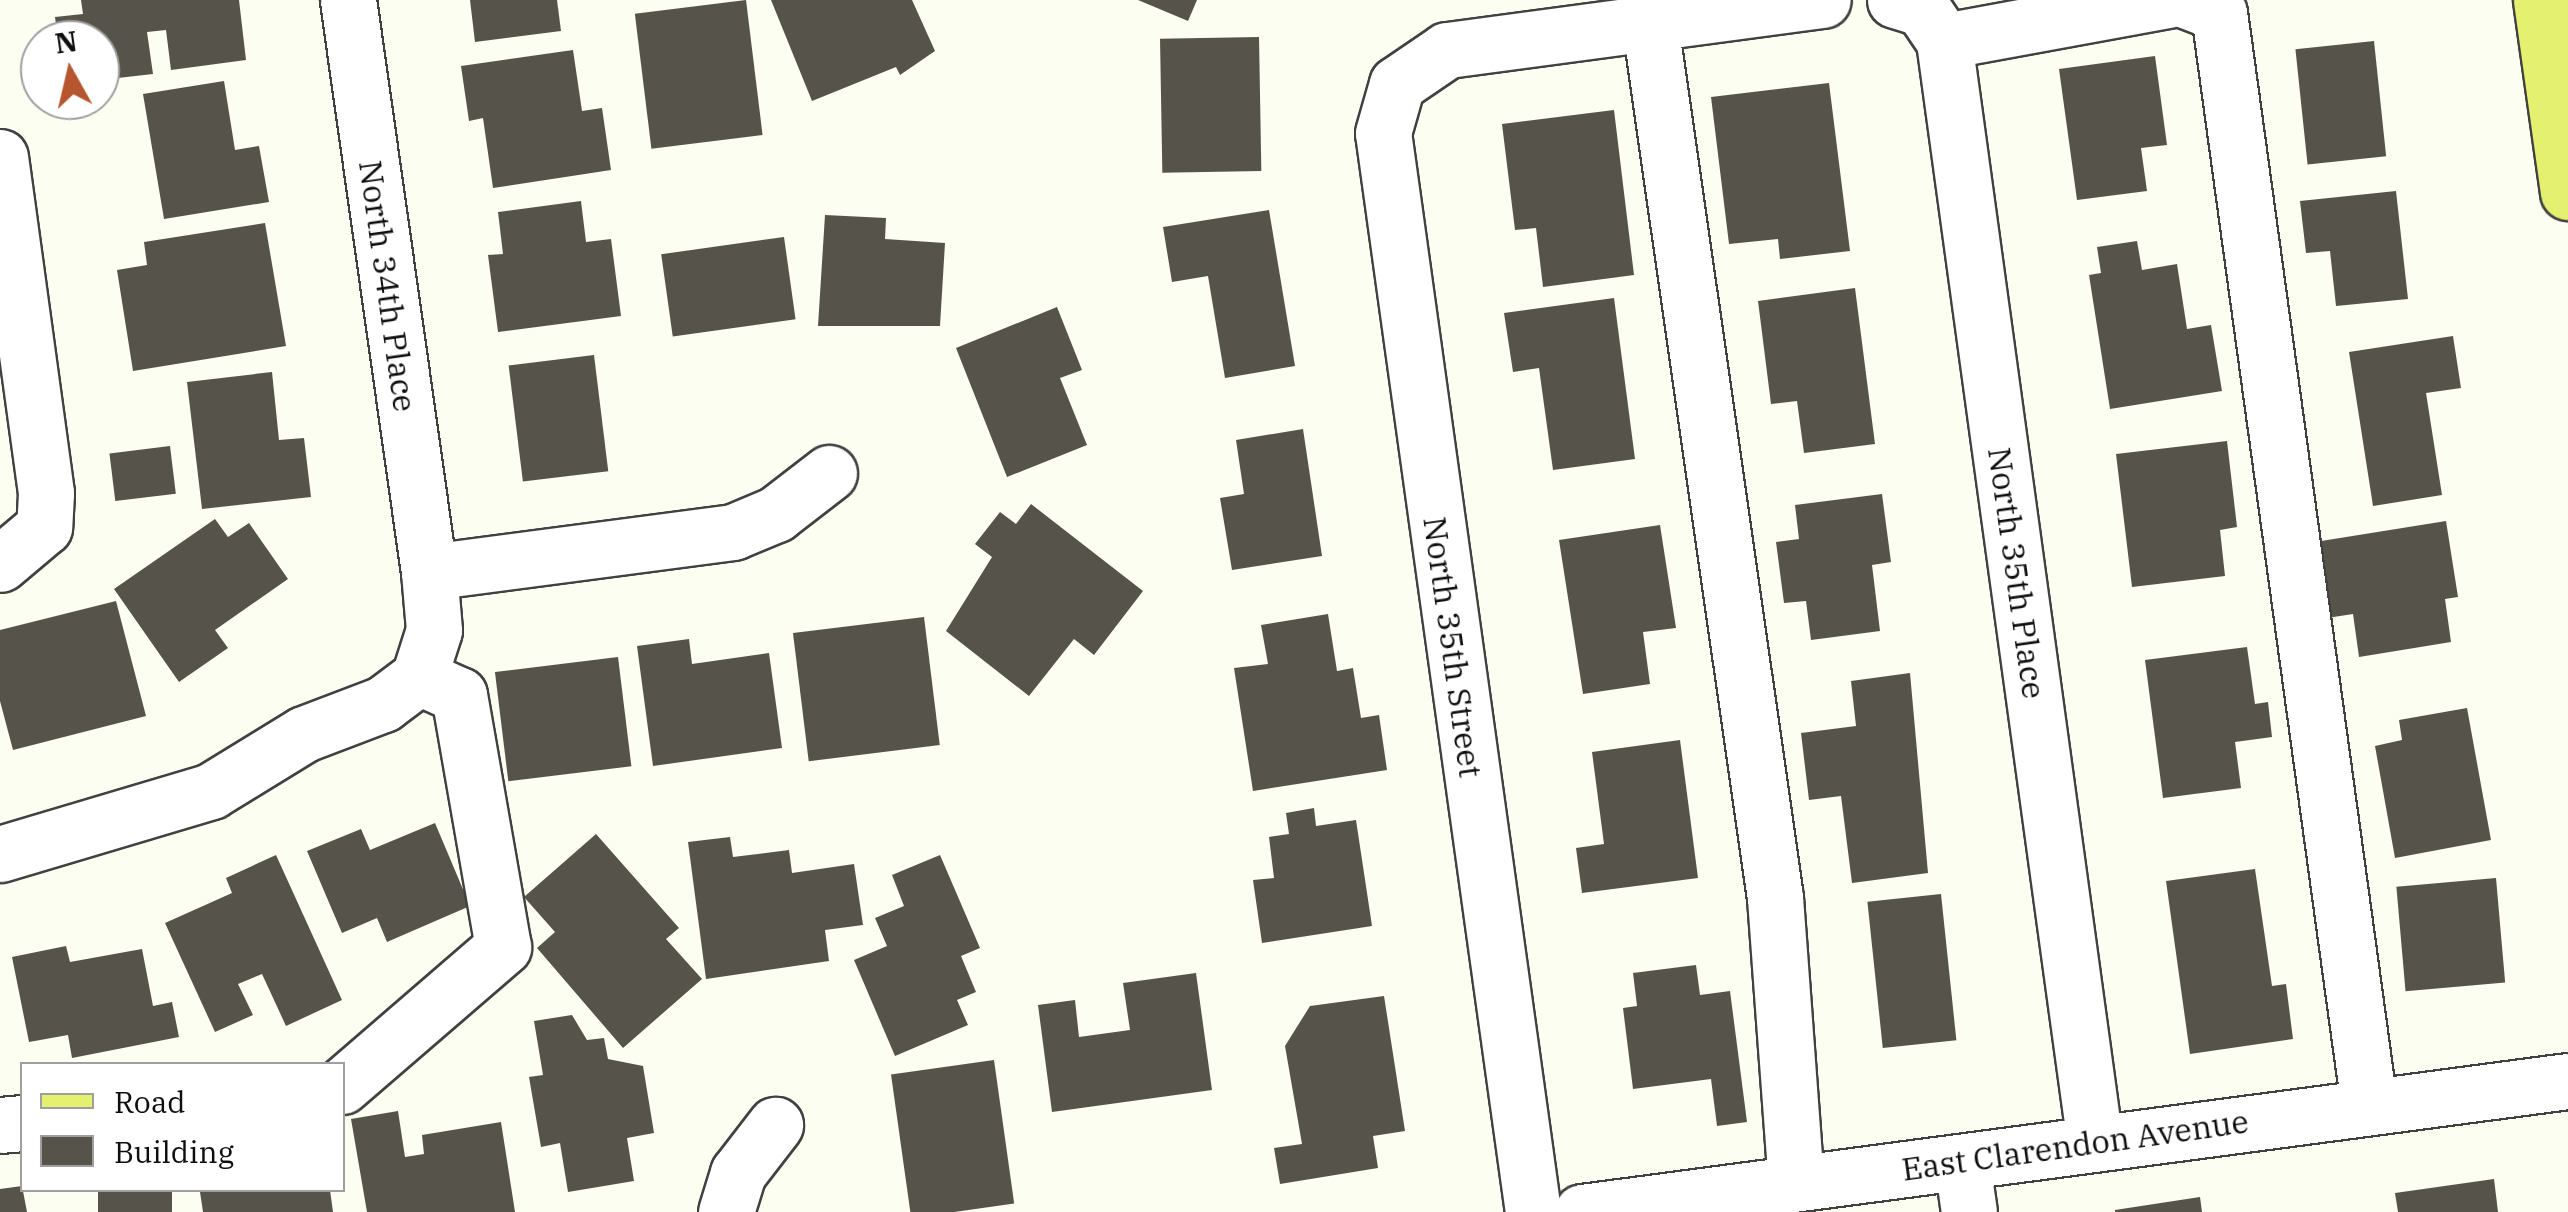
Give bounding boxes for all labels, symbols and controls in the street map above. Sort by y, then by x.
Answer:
north arrow [20,20,120,120]
text: N [52,22,80,62]
street label: North 34th Place [351,158,425,414]
street label: North 35th Place [1980,445,2054,701]
street label: North 35th Street [1416,514,1490,780]
legend [20,1062,345,1192]
text: Road [114,1082,186,1121]
street label: East Clarendon Avenue [1899,1102,2251,1188]
text: Building [114,1132,234,1171]

